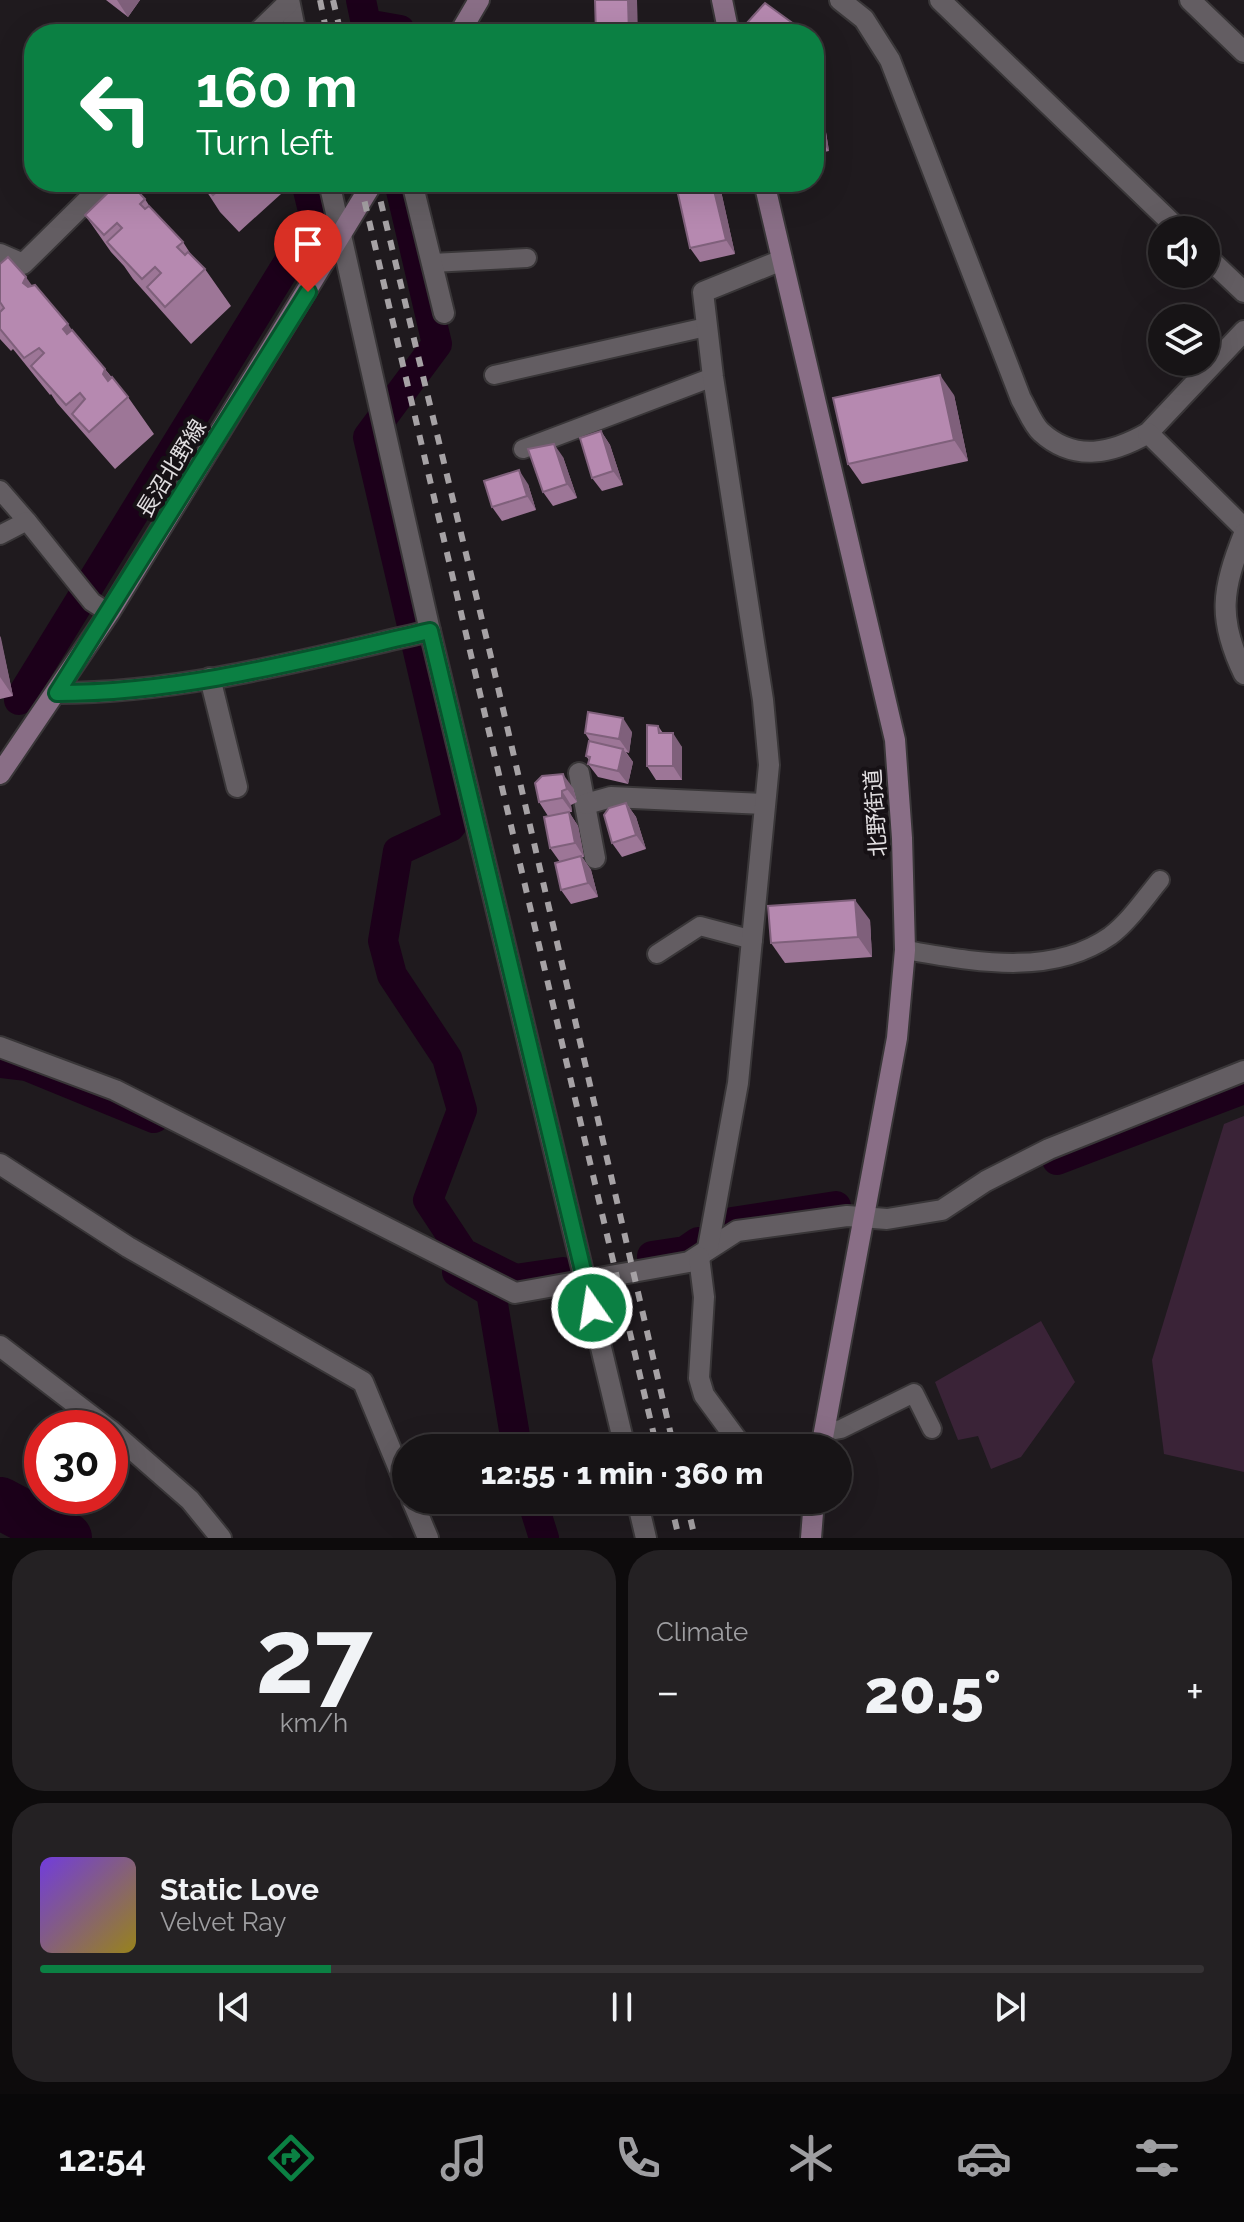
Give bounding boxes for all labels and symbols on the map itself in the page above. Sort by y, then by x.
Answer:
pin [274,210,342,292]
street label: 長沼北野線 [131,414,211,522]
street label: 北野街道 [859,768,891,858]
position arrow [550,1266,634,1350]
speed limit sign: 30 [24,1410,128,1514]

